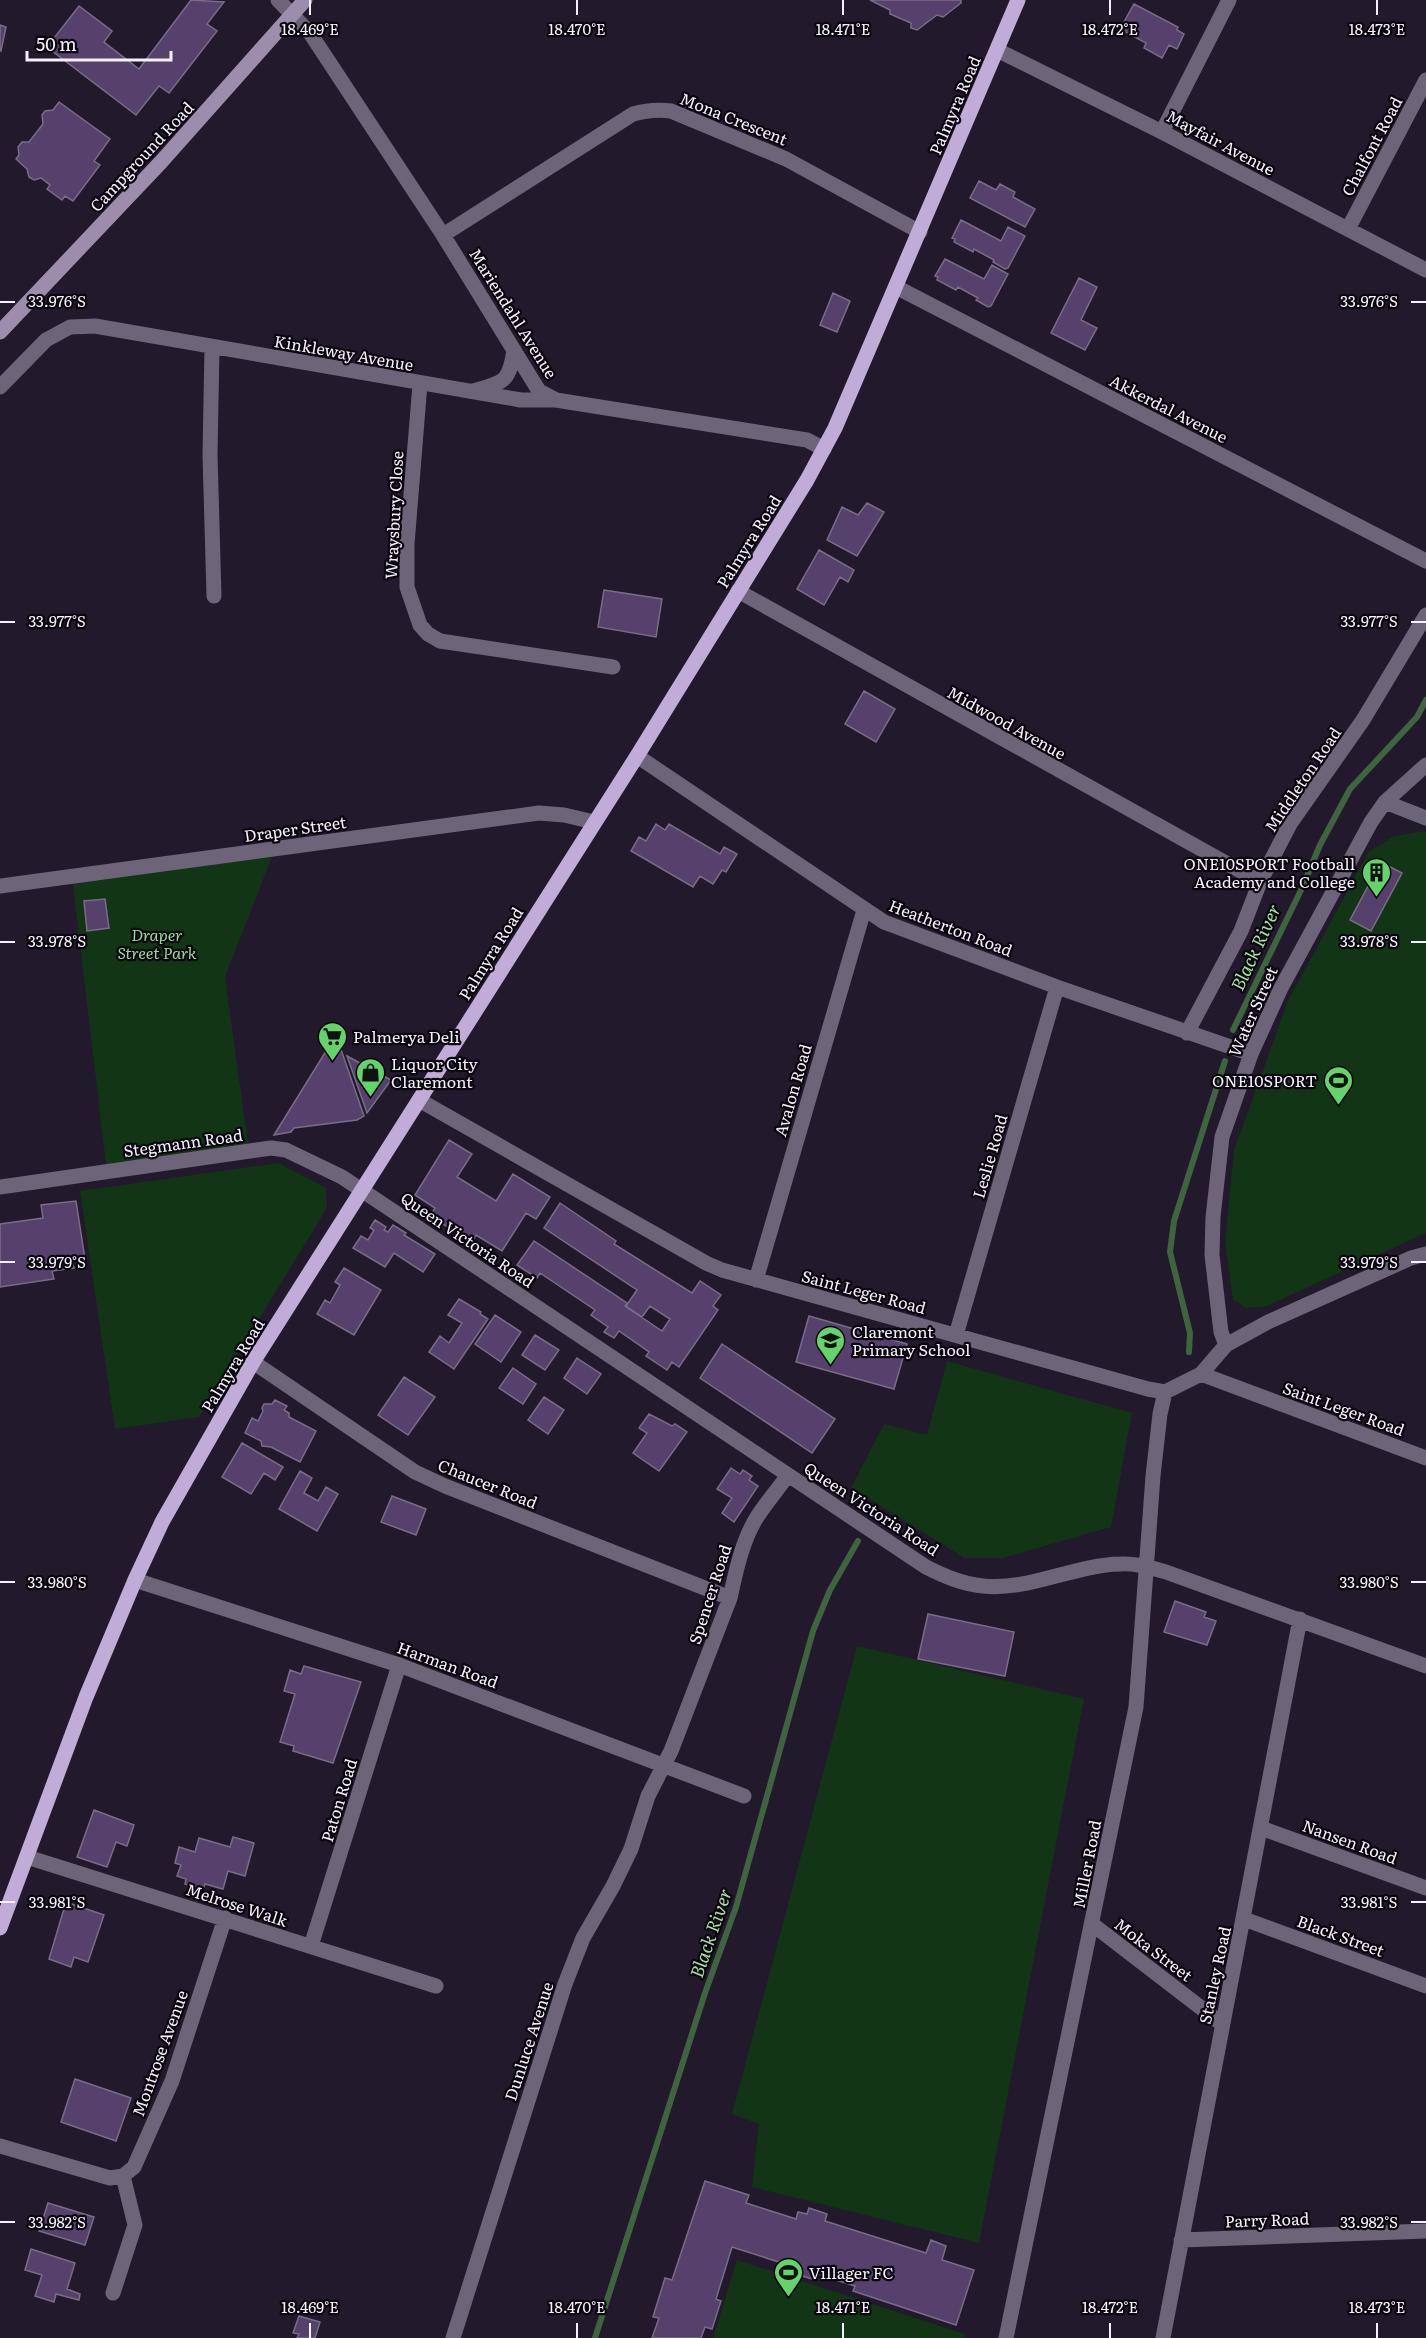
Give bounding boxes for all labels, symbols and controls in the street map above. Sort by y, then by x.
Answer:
text: 18.469°E [281,17,339,40]
text: 18.470°E [548,17,606,40]
text: 18.471°E [816,17,870,40]
text: 18.472°E [1082,17,1138,40]
text: 18.473°E [1349,17,1405,40]
scale bar [27,24,171,62]
text: 50 m [36,30,77,57]
street label: Palmyra Road [922,52,986,158]
street label: Mona Crescent [677,86,792,151]
street label: Chalfont Road [1335,92,1407,200]
street label: Campground Road [84,95,199,216]
street label: Mayfair Avenue [1163,103,1279,181]
street label: Mariendahl Avenue [464,243,564,383]
text: 33.976°S [28,289,86,312]
text: 33.976°S [1340,289,1398,312]
street label: Kinkleway Avenue [272,328,416,376]
street label: Akkerdal Avenue [1106,368,1232,448]
street label: Wraysbury Close [378,450,408,580]
street label: Palmyra Road [710,490,786,592]
text: 33.977°S [28,609,86,632]
text: 33.977°S [1340,609,1398,632]
street label: Midwood Avenue [943,679,1071,765]
street label: Middleton Road [1258,722,1346,836]
street label: Draper Street [242,809,348,847]
place label: ONE10SPORT Football Academy and College [1184,851,1355,893]
building icon: ONE10SPORT Football Academy and College [1360,856,1392,898]
street label: Heatherton Road [886,892,1016,962]
water label: Black River [1223,899,1287,995]
street label: Palmyra Road [452,902,528,1004]
park label: Draper Street Park [117,922,197,964]
text: 33.978°S [28,929,86,952]
text: 33.978°S [1340,929,1398,952]
street label: Water Street [1221,962,1283,1060]
supermarket icon: Palmerya Deli [316,1020,348,1062]
place label: Palmerya Deli [353,1024,459,1048]
street label: Avalon Road [767,1041,817,1139]
place label: Liquor City Claremont [391,1051,479,1093]
shop icon: Liquor City Claremont [354,1056,386,1098]
sports icon: ONE10SPORT [1322,1064,1354,1106]
place label: ONE10SPORT [1212,1068,1317,1092]
street label: Leslie Road [966,1111,1013,1201]
street label: Stegmann Road [122,1122,244,1162]
street label: Queen Victoria Road [396,1185,540,1293]
text: 33.979°S [28,1250,86,1273]
text: 33.979°S [1340,1250,1398,1273]
street label: Saint Leger Road [799,1263,929,1319]
street label: Palmyra Road [195,1313,270,1416]
place label: Claremont Primary School [852,1319,970,1361]
school or university icon: Claremont Primary School [815,1324,847,1366]
street label: Saint Leger Road [1280,1375,1408,1441]
street label: Chaucer Road [435,1452,542,1514]
street label: Queen Victoria Road [800,1455,944,1561]
street label: Spencer Road [682,1541,737,1647]
text: 33.980°S [27,1570,87,1593]
text: 33.980°S [1339,1570,1399,1593]
street label: Harman Road [394,1635,502,1693]
street label: Paton Road [314,1755,362,1845]
street label: Nansen Road [1299,1813,1401,1869]
street label: Miller Road [1066,1818,1106,1910]
street label: Melrose Walk [183,1876,291,1932]
water label: Black River [682,1885,738,1981]
text: 33.981°S [29,1890,85,1913]
text: 33.981°S [1341,1890,1397,1913]
street label: Black Street [1294,1908,1388,1962]
street label: Moka Street [1110,1912,1198,1987]
street label: Stanley Road [1192,1924,1236,2026]
street label: Dunluce Avenue [497,1978,559,2104]
street label: Montrose Avenue [125,1987,193,2119]
street label: Parry Road [1224,2206,1310,2232]
text: 33.982°S [28,2210,86,2233]
text: 33.982°S [1340,2210,1398,2233]
sports icon: Villager FC [772,2256,804,2298]
place label: Villager FC [809,2260,894,2284]
text: 18.469°E [281,2295,339,2318]
text: 18.470°E [548,2295,606,2318]
text: 18.471°E [816,2295,870,2318]
text: 18.472°E [1082,2295,1138,2318]
text: 18.473°E [1349,2295,1405,2318]

